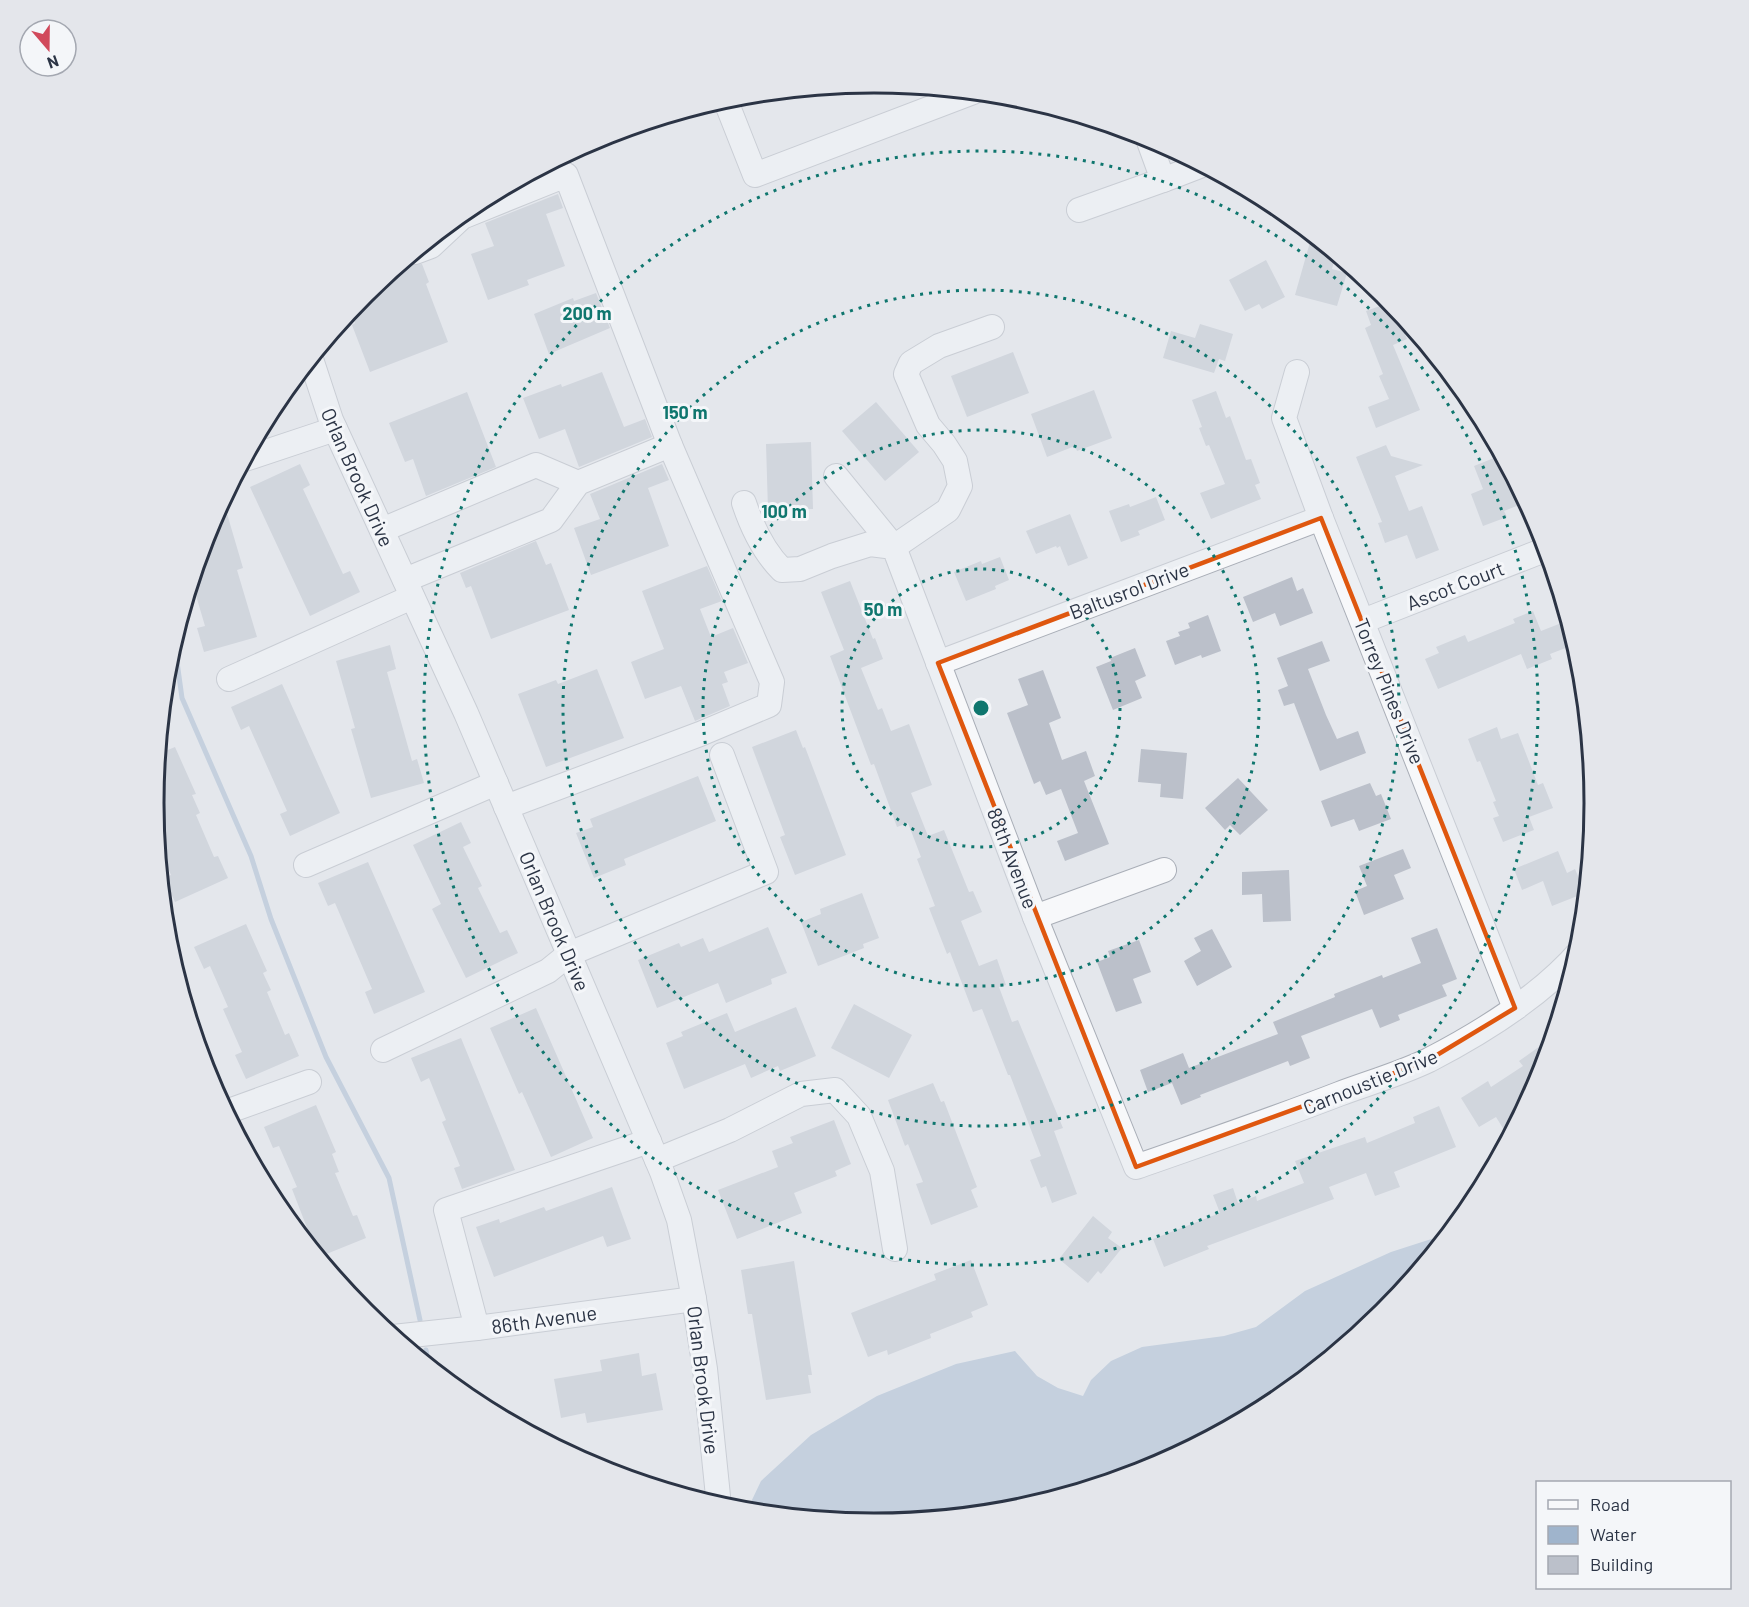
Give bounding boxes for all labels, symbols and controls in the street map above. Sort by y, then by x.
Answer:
north arrow [18,18,78,78]
text: N [45,52,62,73]
text: 200 m [562,302,612,324]
text: 150 m [663,401,707,423]
street label: Orlan Brook Drive [317,404,399,550]
text: 100 m [761,500,807,522]
street label: Ascot Court [1403,555,1507,615]
street label: Baltusrol Drive [1066,556,1192,624]
text: 50 m [864,598,902,620]
street label: Torrey Pines Drive [1350,615,1430,767]
centre of rings [971,698,991,718]
street label: 88th Avenue [983,804,1043,912]
street label: Orlan Brook Drive [515,848,595,994]
street label: Carnoustie Drive [1299,1043,1441,1119]
street label: 86th Avenue [490,1300,598,1338]
street label: Orlan Brook Drive [683,1304,725,1456]
legend [1536,1481,1731,1589]
text: Road [1590,1493,1630,1515]
text: Water [1590,1523,1637,1545]
text: Building [1590,1553,1653,1575]

